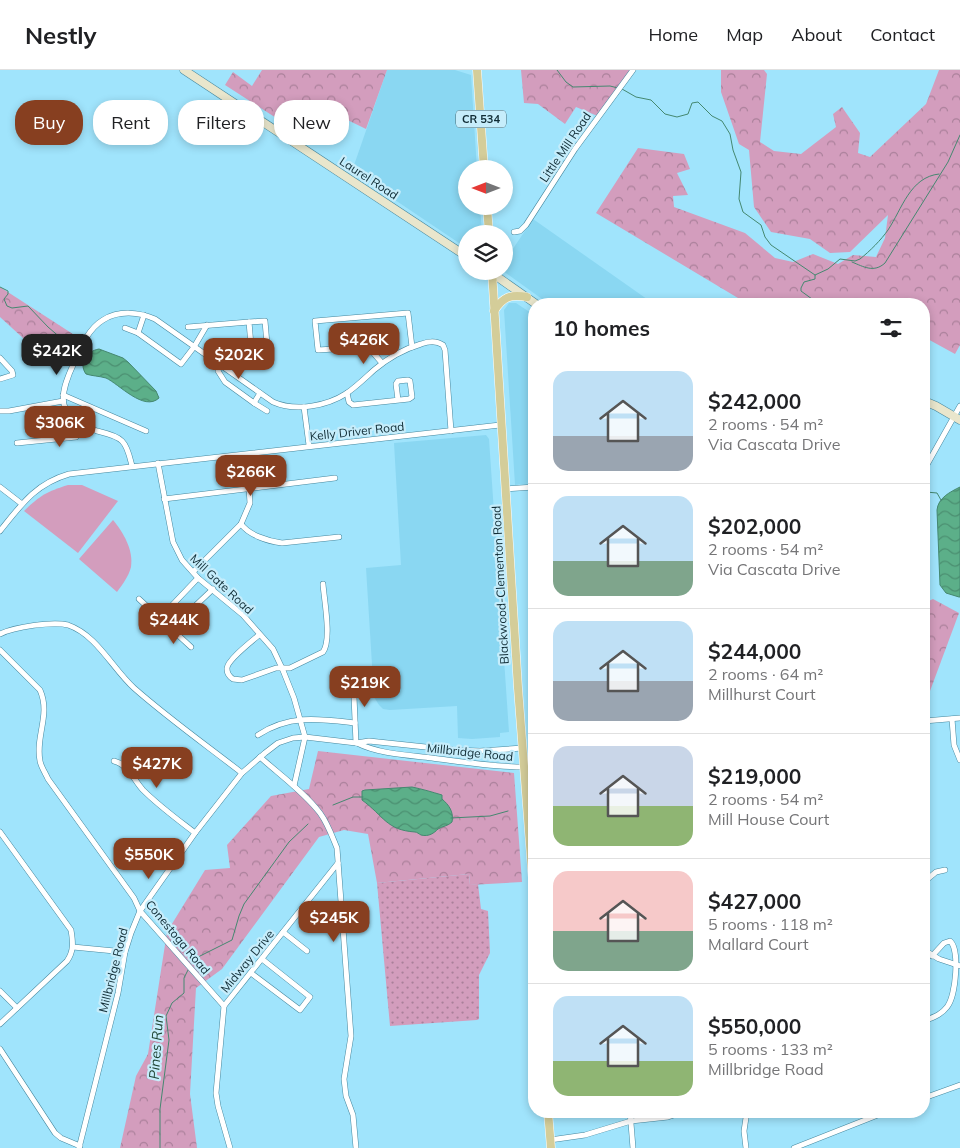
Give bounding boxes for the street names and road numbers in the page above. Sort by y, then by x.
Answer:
street label: Little Mill Road [536,109,594,185]
road number: CR 534 [456,111,506,128]
street label: Laurel Road [337,153,401,203]
street label: Kelly Driver Road [309,419,405,443]
street label: Blackwood-Clementon Road [488,505,512,665]
street label: Mill Gate Road [187,551,257,617]
street label: Millbridge Road [426,740,514,764]
street label: Conestoga Road [143,897,213,977]
street label: Millbridge Road [95,926,131,1014]
street label: Midway Drive [217,927,277,995]

